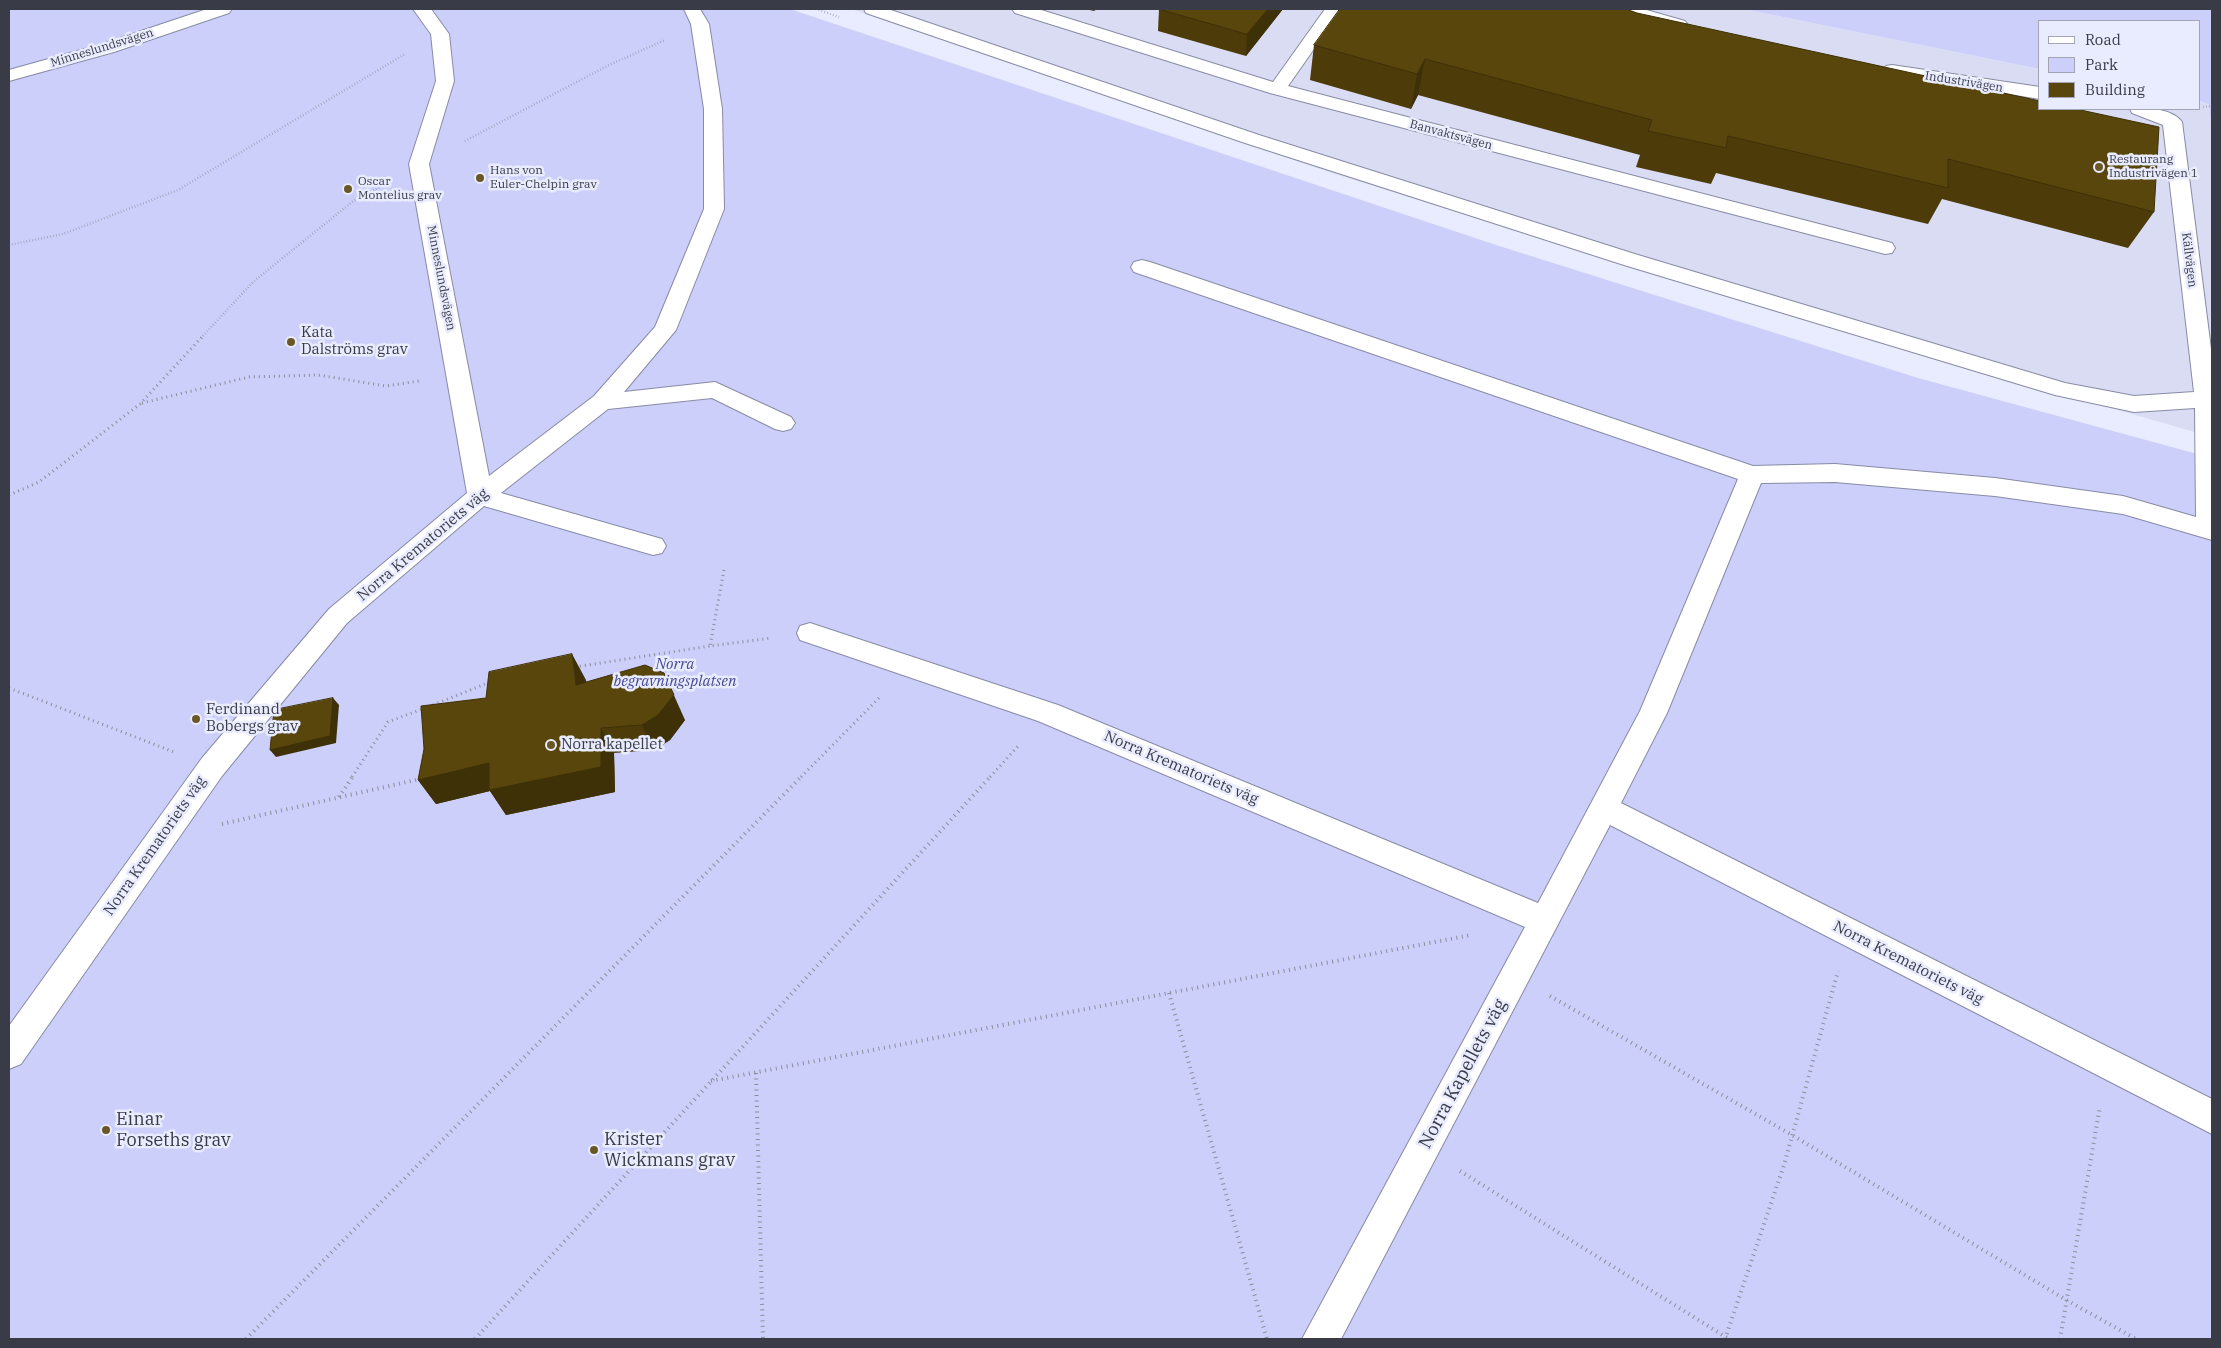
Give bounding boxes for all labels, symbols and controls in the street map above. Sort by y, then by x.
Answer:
legend [2038,20,2201,110]
street label: Minneslundsvägen [49,25,155,71]
text: Road [2085,30,2121,49]
text: Park [2085,55,2118,74]
street label: Industrivägen [1924,69,2004,95]
text: Building [2085,80,2145,99]
street label: Banvaktsvägen [1408,117,1494,153]
place label: Restaurang Industrivägen 1 [2109,153,2198,181]
marker: Restaurang Industrivägen 1 [2093,161,2105,173]
place label: Hans von Euler-Chelpin grav [490,164,597,192]
marker: Hans von Euler-Chelpin grav [474,172,486,184]
place label: Oscar Montelius grav [358,175,442,203]
marker: Oscar Montelius grav [342,183,354,195]
street label: Minneslundsvägen [424,224,458,332]
street label: Källvägen [2178,232,2200,288]
place label: Kata Dalströms grav [301,324,408,359]
marker: Kata Dalströms grav [285,336,297,348]
street label: Norra Krematoriets väg [354,485,492,605]
park label: Norra begravningsplatsen [614,656,736,691]
place label: Ferdinand Bobergs grav [206,701,298,736]
marker: Ferdinand Bobergs grav [190,713,202,725]
street label: Norra Krematoriets väg [1101,727,1261,809]
place label: Norra kapellet [561,736,663,754]
marker: Norra kapellet [545,739,557,751]
street label: Norra Krematoriets väg [100,773,210,919]
street label: Norra Krematoriets väg [1830,917,1986,1009]
street label: Norra Kapellets väg [1415,996,1511,1152]
place label: Einar Forseths grav [116,1109,231,1152]
marker: Einar Forseths grav [100,1124,112,1136]
place label: Krister Wickmans grav [604,1129,735,1172]
marker: Krister Wickmans grav [588,1144,600,1156]

